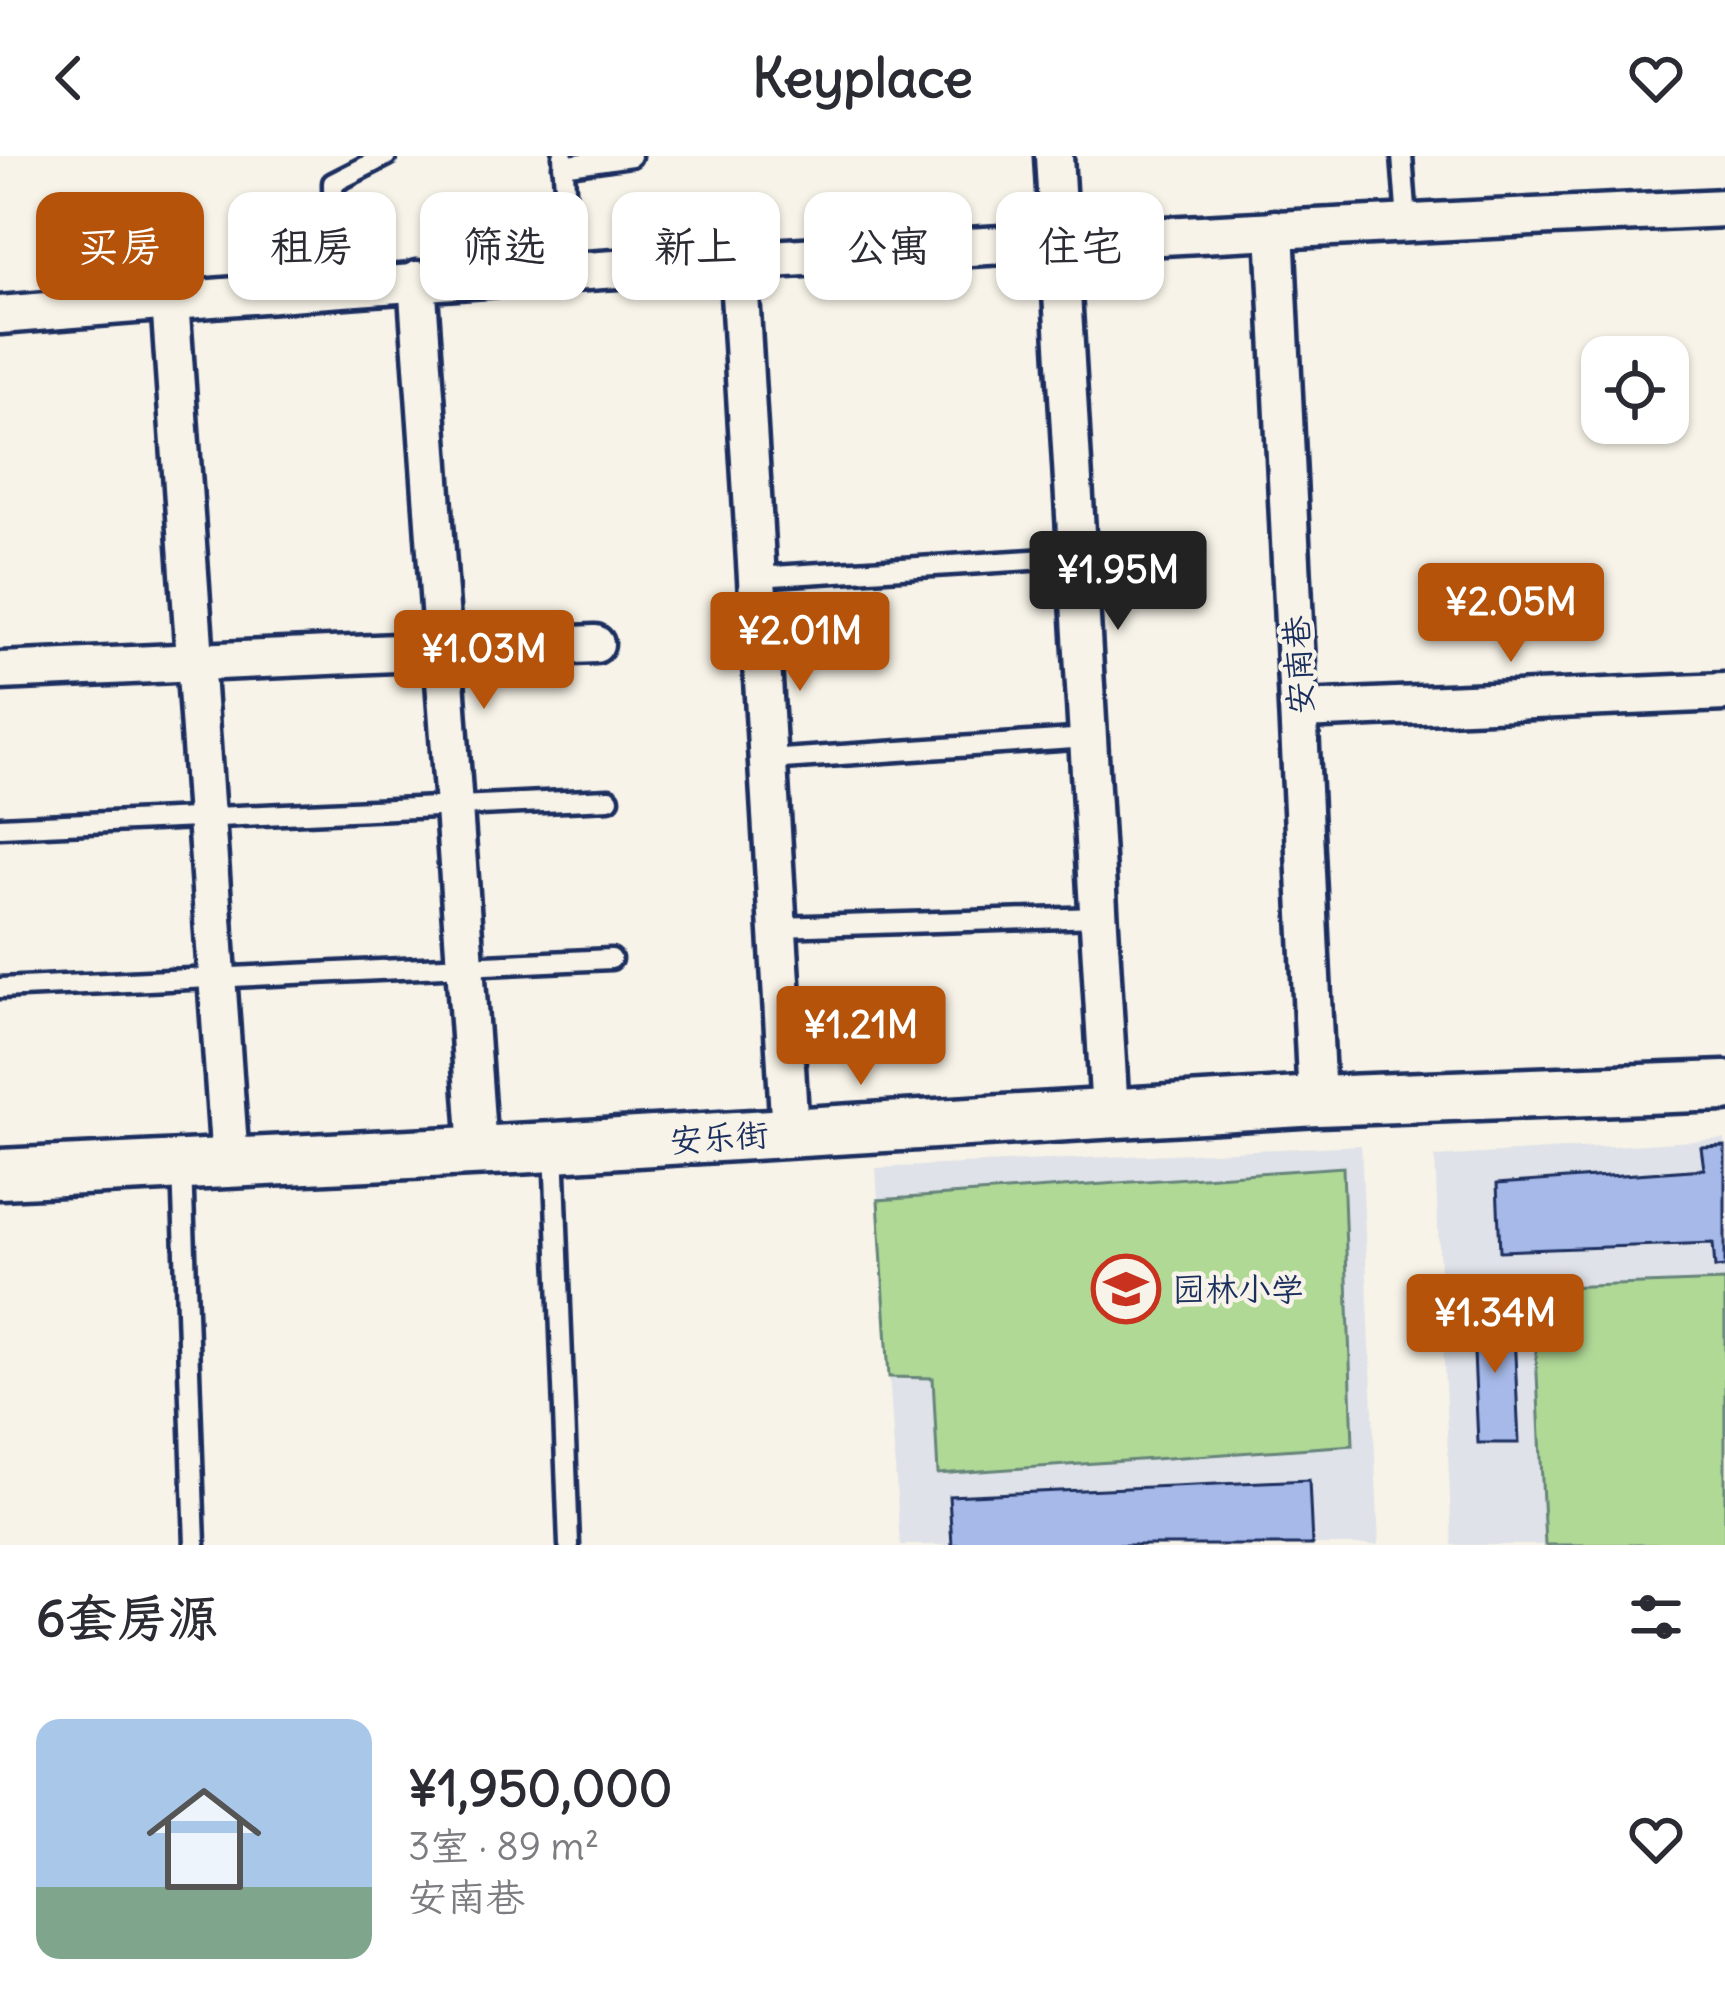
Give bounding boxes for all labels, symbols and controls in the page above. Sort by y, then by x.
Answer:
text: Keyplace [752,44,973,112]
icon: back [36,45,102,111]
icon: heart [1623,45,1689,111]
chip: 买房 [36,192,204,300]
chip: 租房 [228,192,396,300]
chip: 筛选 [420,192,588,300]
chip: 新上 [612,192,780,300]
chip: 公寓 [804,192,972,300]
chip: 住宅 [996,192,1164,300]
map controls [1581,336,1689,444]
button: locate [1581,336,1689,444]
pin: ¥1.95M [1020,531,1216,633]
text: ¥1.95M [1057,545,1179,594]
pin: ¥2.05M [1413,563,1609,665]
text: ¥2.05M [1445,577,1577,626]
pin: ¥2.01M [702,592,898,694]
text: ¥2.01M [737,606,863,655]
pin: ¥1.03M [386,610,582,712]
street label: 安南巷 [1274,614,1322,716]
text: ¥1.03M [421,624,547,673]
pin: ¥1.21M [763,986,959,1088]
text: ¥1.21M [804,1000,918,1049]
street label: 安乐街 [668,1113,770,1161]
school or university icon: 园林小学 [1091,1254,1161,1324]
place label: 园林小学 [1172,1268,1304,1310]
pin: ¥1.34M [1397,1274,1593,1376]
text: ¥1.34M [1434,1288,1556,1337]
icon: filters [1623,1584,1689,1650]
text: 6套房源 [36,1586,218,1650]
text: ¥1,950,000 [408,1756,672,1820]
icon: home [132,1767,276,1911]
icon: heart [1623,1806,1689,1872]
text: 3室 · 89 m² [408,1822,599,1871]
text: 安南巷 [408,1873,525,1922]

